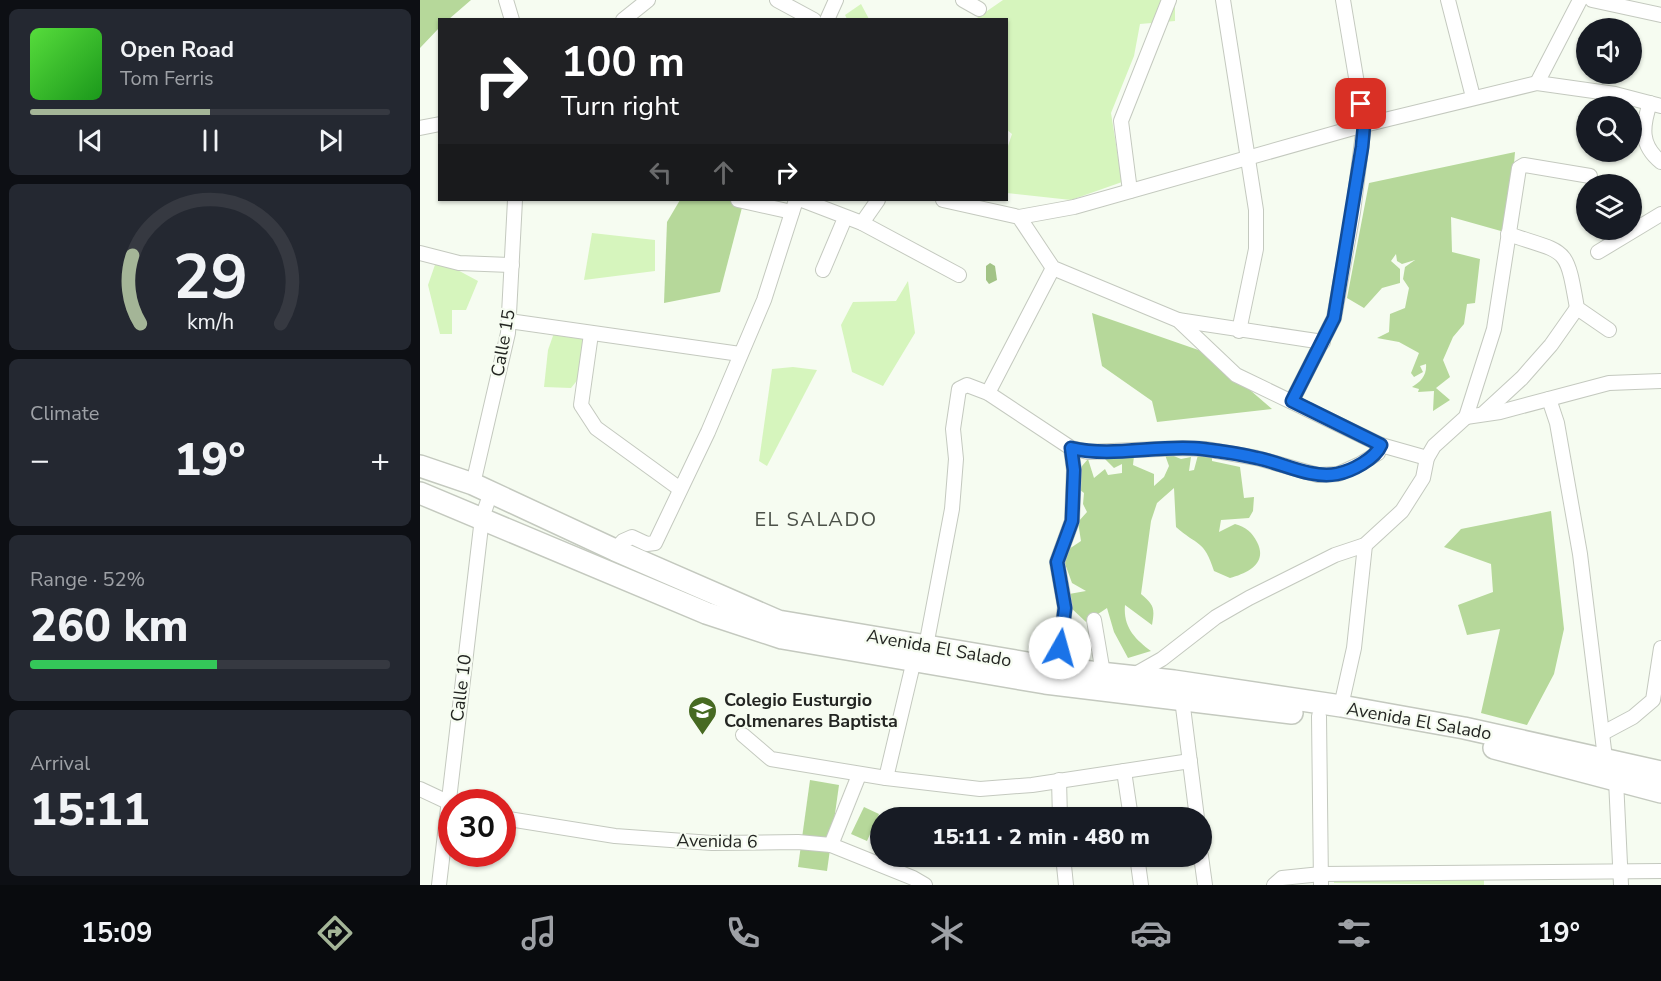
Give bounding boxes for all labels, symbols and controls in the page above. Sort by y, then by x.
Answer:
map controls [1576,18,1642,240]
button: sound [1576,18,1642,84]
text: 100 m [561,34,685,91]
text: Open Road [120,35,234,65]
icon: right [462,42,540,120]
text: Tom Ferris [120,65,214,92]
pin [1335,78,1386,129]
icon: arrive [1344,87,1377,120]
text: Turn right [561,88,679,125]
button: search [1576,96,1642,162]
icon: previous [74,124,107,157]
icon: pause [194,124,227,157]
icon: next [314,124,347,157]
icon: left [644,156,677,189]
icon: ahead [707,156,740,189]
icon: right [770,156,803,189]
button: layers [1576,174,1642,240]
text: 29 [173,235,247,320]
text: km/h [186,308,234,338]
street label: Calle 15 [485,308,521,378]
text: Climate [30,400,99,427]
text: 19° [174,430,246,491]
text: − [30,438,50,483]
text: + [370,438,390,483]
district label: EL SALADO [754,506,878,533]
text: Range · 52% [30,566,145,593]
text: 260 km [30,596,189,657]
position arrow [1028,616,1092,680]
street label: Avenida El Salado [865,623,1013,673]
street label: Calle 10 [445,653,477,723]
place label: Colegio Eusturgio Colmenares Baptista [724,688,898,733]
school or university icon: Colegio Eusturgio Colmenares Baptista [687,694,719,736]
street label: Avenida El Salado [1345,696,1493,746]
text: Arrival [30,750,90,777]
text: 15:11 [30,780,150,841]
speed limit sign: 30 [438,789,516,867]
text: 15:11 · 2 min · 480 m [932,822,1150,852]
street label: Avenida 6 [676,828,758,854]
icon: directions [314,912,356,954]
icon: music [518,912,560,954]
icon: phone [722,912,764,954]
icon: climate [926,912,968,954]
icon: car [1130,912,1172,954]
icon: filters [1333,912,1375,954]
text: 15:09 [81,915,152,952]
text: 19° [1537,915,1580,952]

